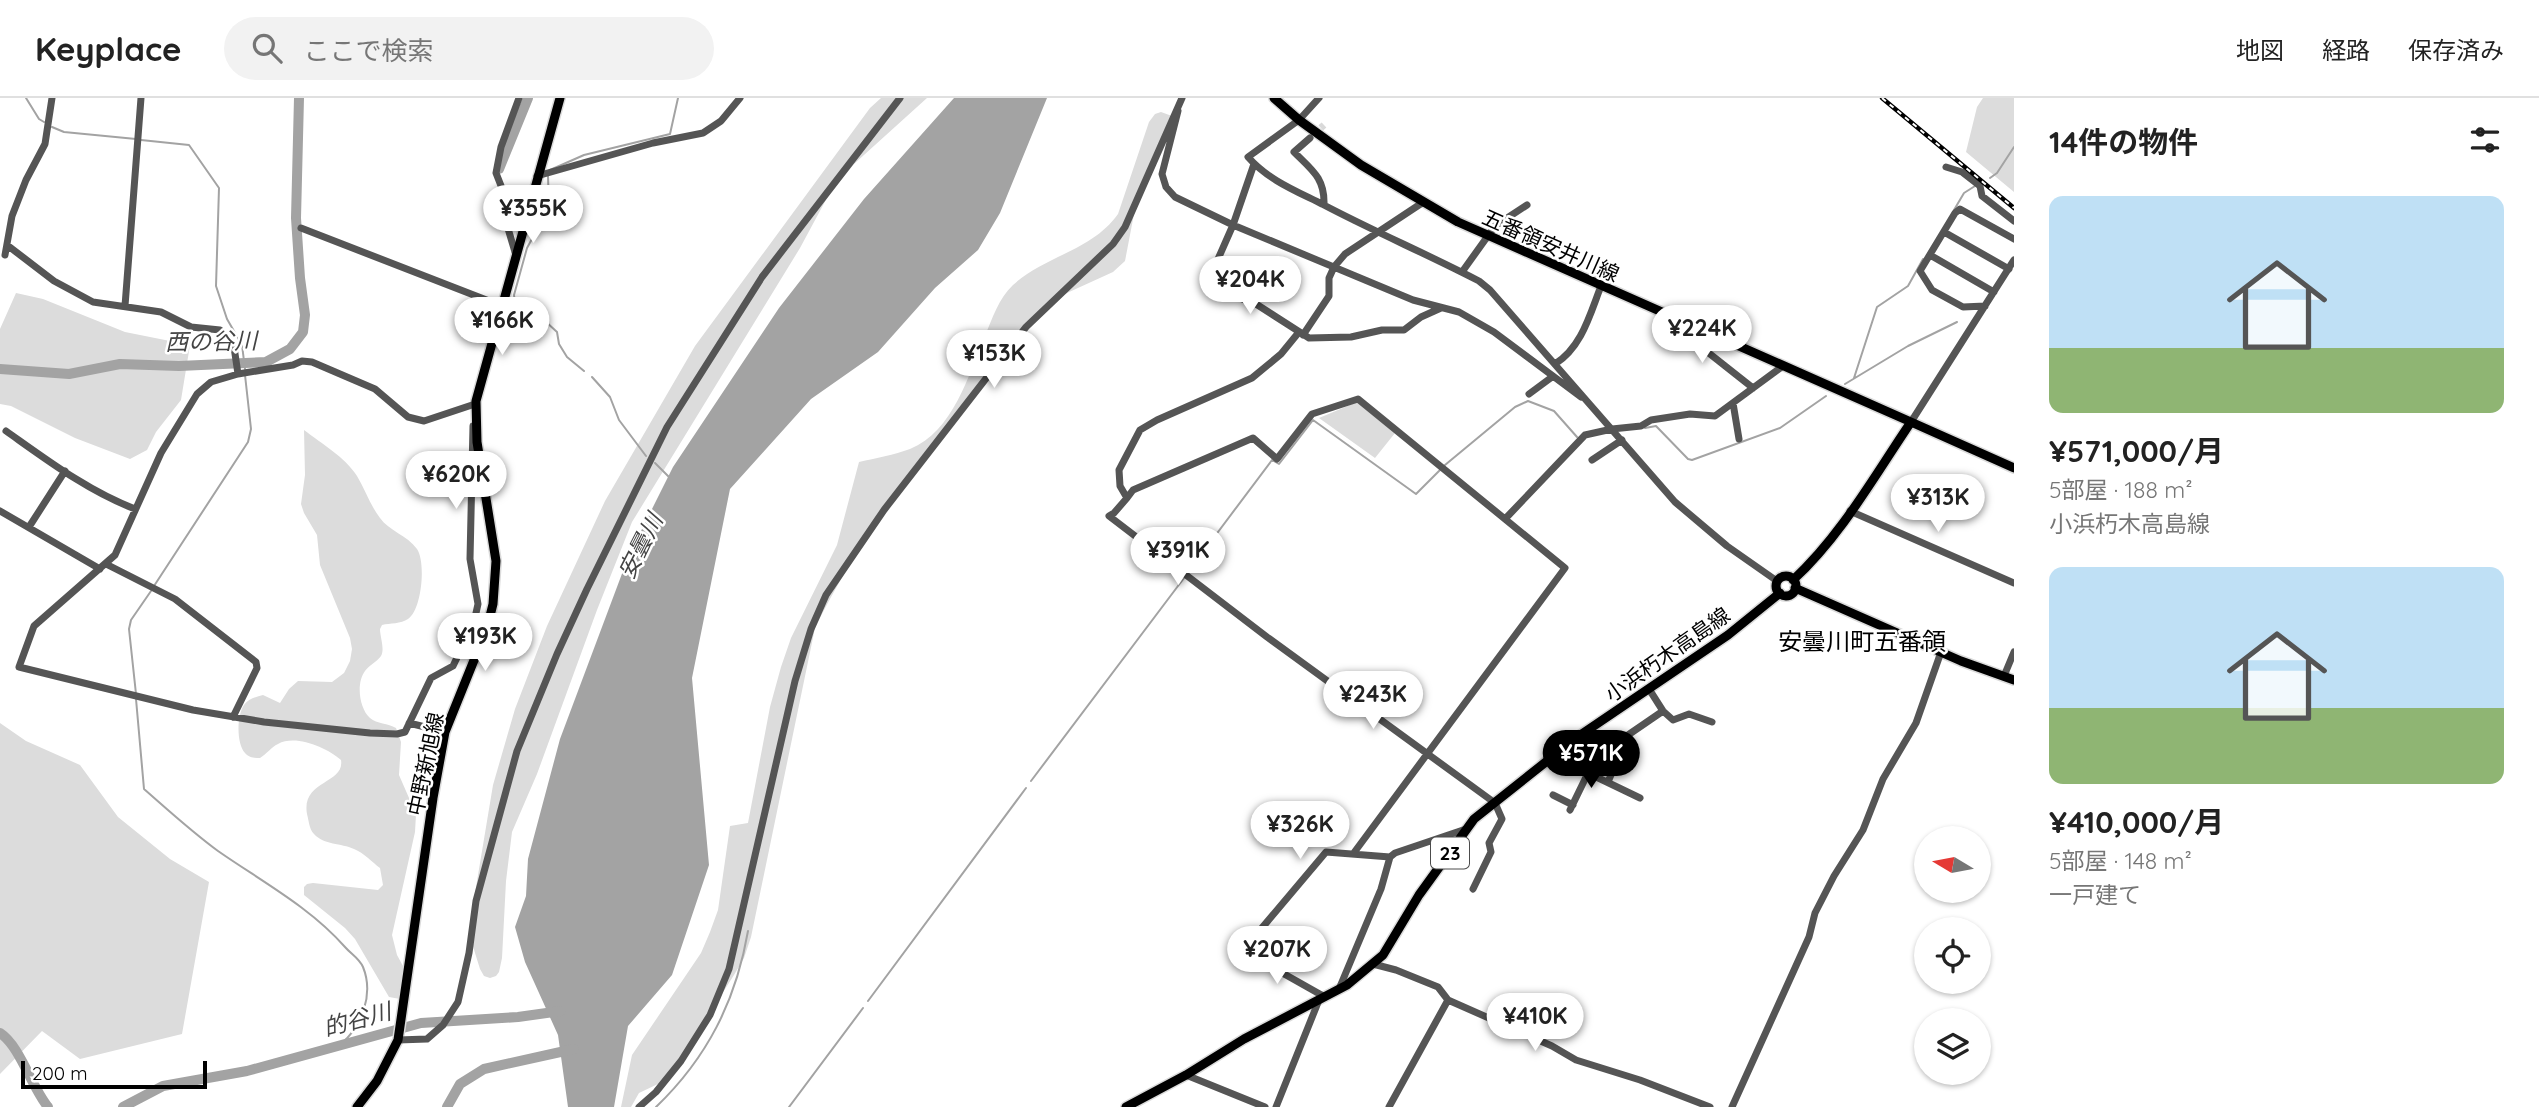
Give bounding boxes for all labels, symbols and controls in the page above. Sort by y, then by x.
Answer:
search box [224,17,714,80]
text: Keyplace [35,28,182,69]
icon: search [248,29,286,67]
text: ここで検索 [304,34,434,67]
text: 地図 [2236,35,2284,65]
text: 経路 [2322,35,2370,65]
text: 保存済み [2408,35,2504,65]
icon: filters [2466,121,2504,159]
text: 14件の物件 [2049,123,2198,161]
pin: ¥355K [484,186,582,245]
text: ¥355K [499,193,567,222]
street label: 五番領安井川線 [1479,203,1623,287]
icon: home [2214,242,2340,368]
pin: ¥204K [1201,256,1299,316]
text: ¥204K [1215,264,1285,293]
pin: ¥166K [453,298,551,357]
text: ¥166K [470,305,534,334]
pin: ¥224K [1653,306,1751,365]
text: ¥224K [1668,313,1736,342]
water label: 西の谷川 [165,326,260,356]
pin: ¥153K [945,330,1043,390]
text: ¥153K [962,338,1026,367]
text: ¥571,000/月 [2049,432,2224,470]
pin: ¥620K [407,452,505,511]
text: ¥620K [422,459,490,488]
pin: ¥313K [1889,474,1987,534]
text: 5部屋 · 188 m² [2049,475,2192,504]
text: ¥313K [1907,482,1969,511]
water label: 安曇川 [611,506,670,583]
text: 小浜朽木高島線 [2049,509,2210,538]
pin: ¥391K [1129,528,1227,587]
text: ¥391K [1146,535,1210,564]
street label: 小浜朽木高島線 [1599,601,1735,707]
icon: home [2214,613,2340,739]
pin: ¥193K [436,614,534,673]
text: ¥193K [453,621,517,650]
district label: 安曇川町五番領 [1778,626,1946,656]
pin: ¥243K [1324,672,1422,731]
text: ¥243K [1339,679,1407,708]
street label: 中野新旭線 [401,710,449,818]
pin: ¥571K [1542,730,1640,790]
text: ¥571K [1559,738,1623,767]
pin: ¥326K [1251,802,1349,861]
text: ¥410,000/月 [2049,803,2224,841]
text: ¥326K [1267,809,1333,838]
north arrow [1914,826,1992,903]
map controls [1914,826,1991,1085]
road number: 23 [1431,838,1469,868]
text: 5部屋 · 148 m² [2049,846,2192,875]
text: 一戸建て [2049,880,2141,909]
button: locate [1914,917,1991,994]
pin: ¥207K [1228,926,1326,986]
text: ¥207K [1243,934,1311,963]
pin: ¥410K [1486,993,1584,1053]
water label: 的谷川 [320,995,397,1042]
text: ¥410K [1503,1001,1567,1030]
button: layers [1914,1008,1991,1085]
scale bar [21,1058,206,1090]
text: 200 m [32,1061,88,1085]

